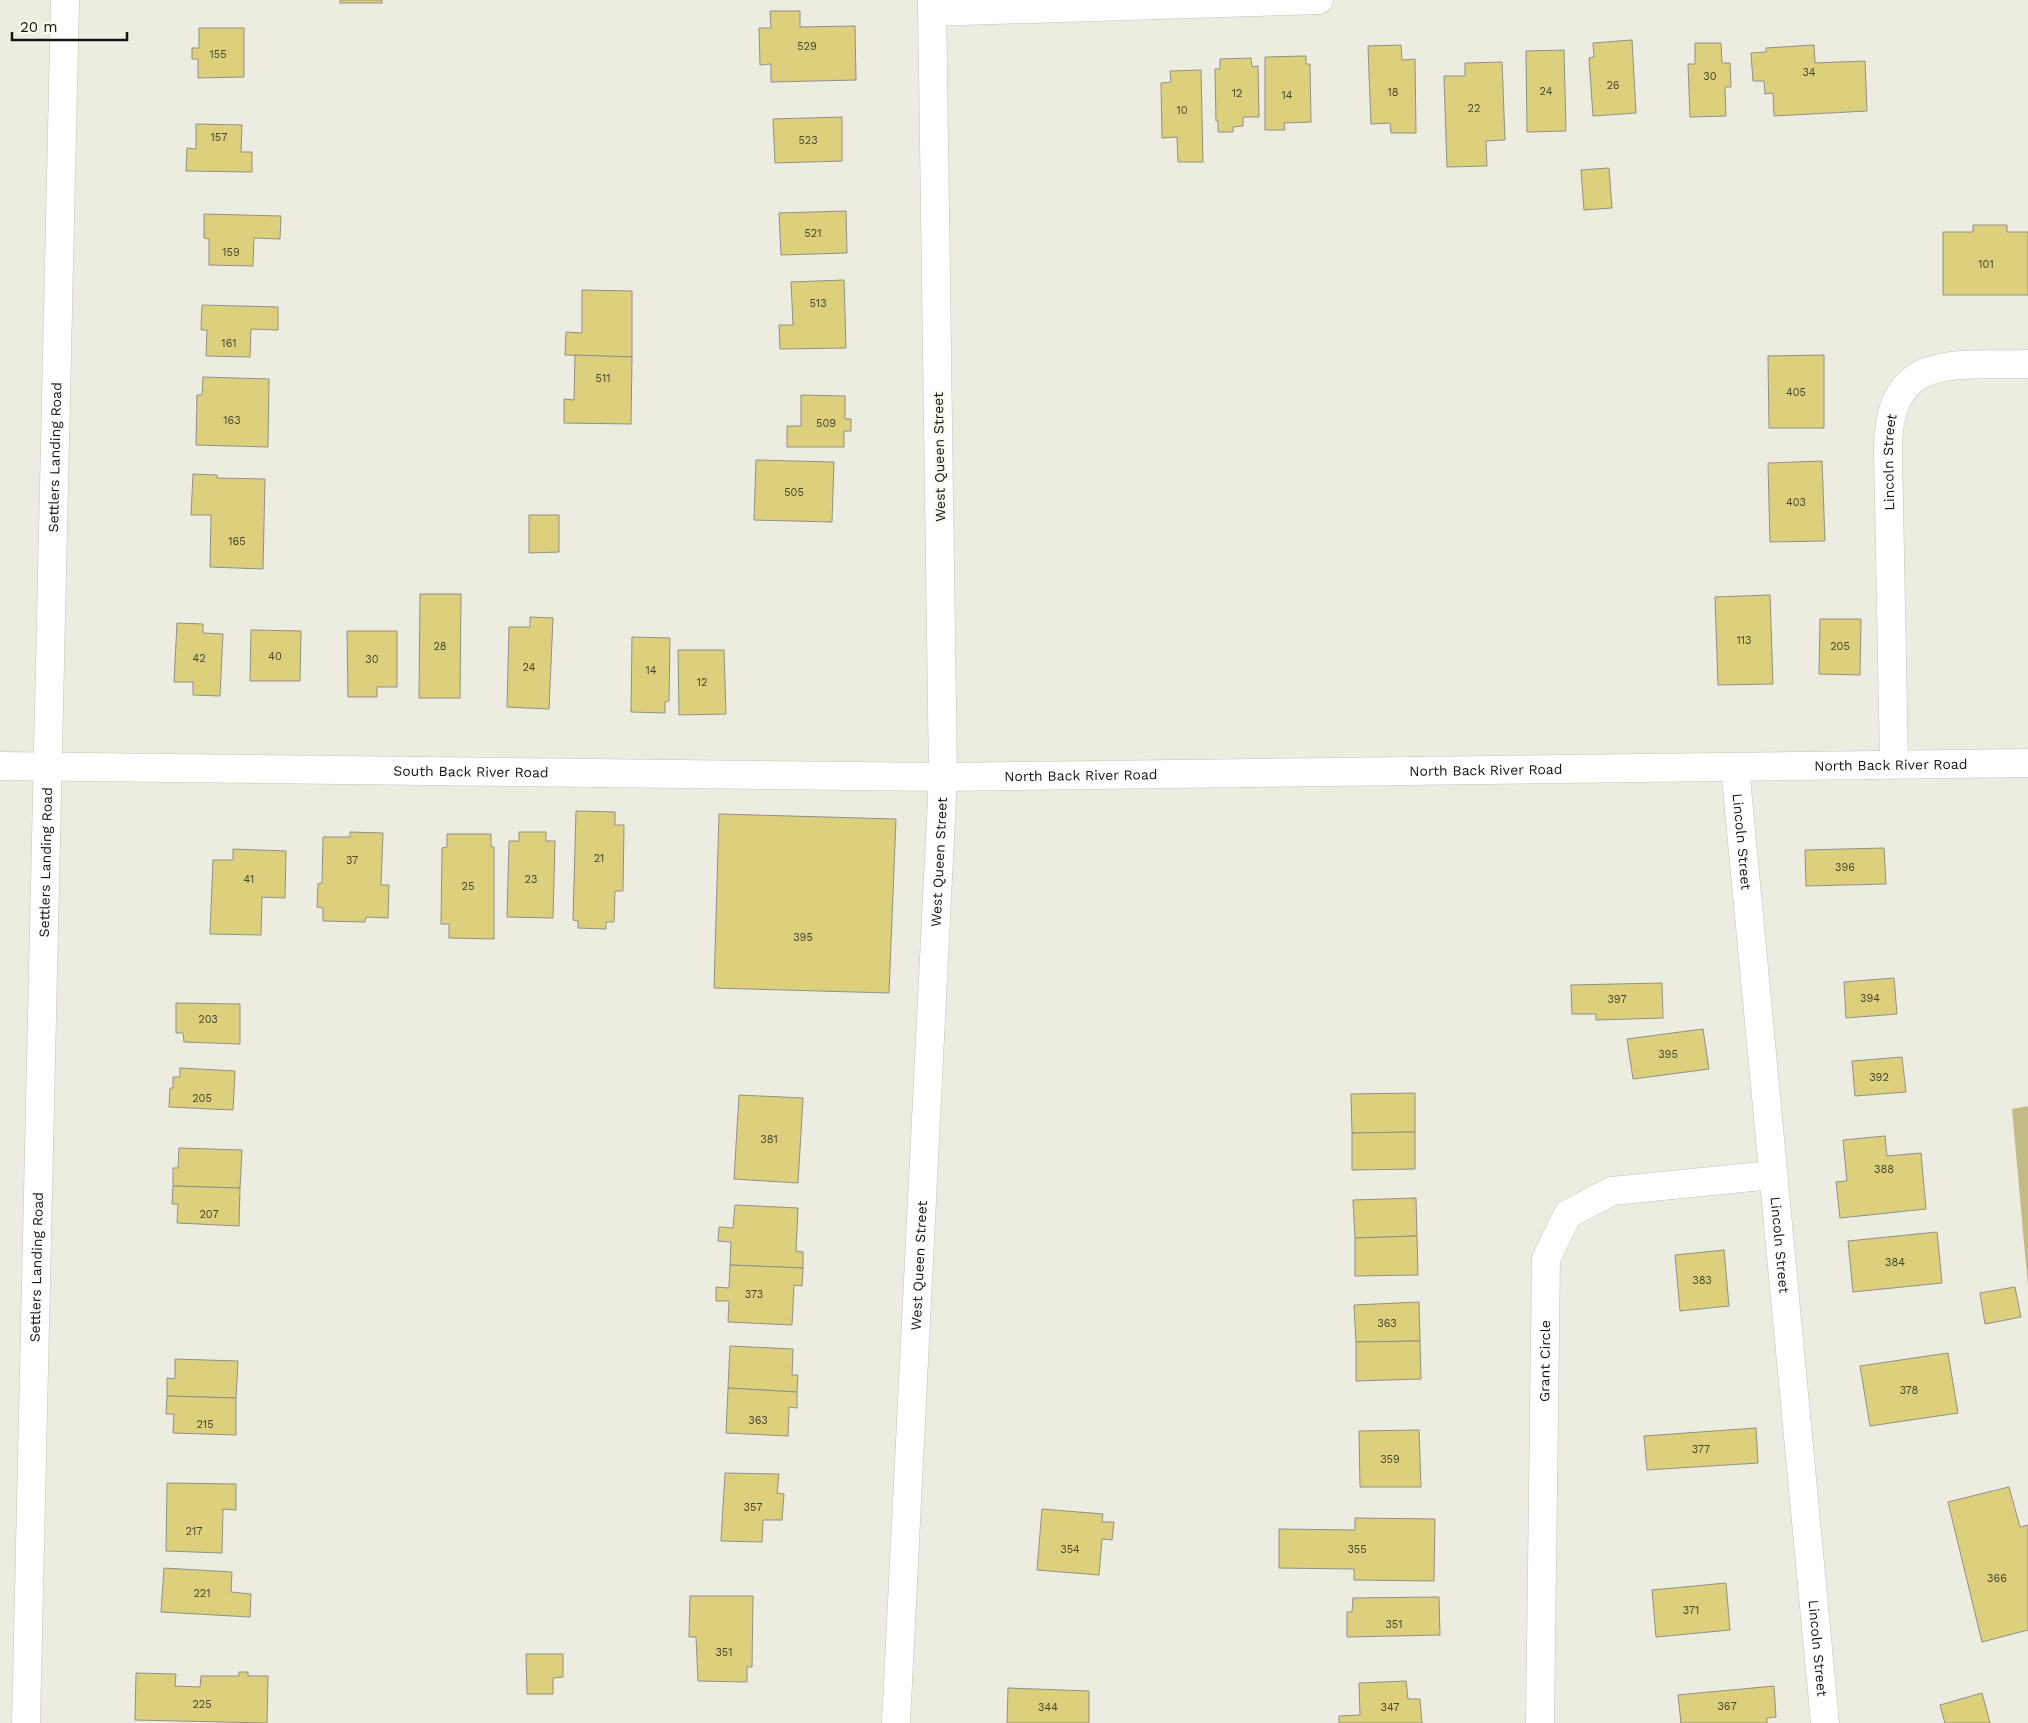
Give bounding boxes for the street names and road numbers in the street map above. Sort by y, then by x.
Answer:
street label: Settlers Landing Road [45,382,64,533]
street label: West Queen Street [930,392,948,522]
street label: Lincoln Street [1880,412,1900,511]
street label: North Back River Road [1814,756,1968,774]
street label: North Back River Road [1409,761,1563,779]
street label: South Back River Road [393,763,549,780]
street label: North Back River Road [1004,766,1158,784]
street label: Settlers Landing Road [36,787,55,938]
street label: Lincoln Street [1730,793,1755,891]
street label: West Queen Street [928,797,950,927]
street label: Settlers Landing Road [27,1192,46,1342]
street label: Lincoln Street [1767,1196,1793,1294]
street label: West Queen Street [908,1200,930,1331]
street label: Grant Circle [1536,1320,1553,1402]
street label: Lincoln Street [1805,1599,1830,1697]

